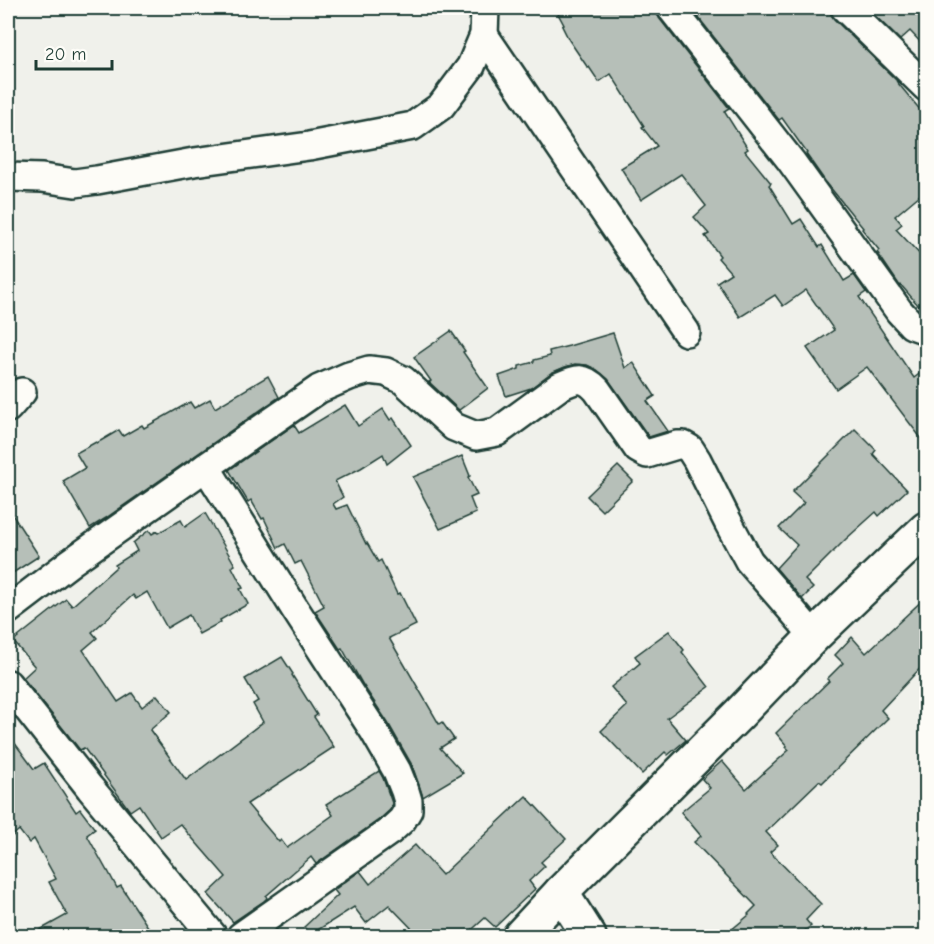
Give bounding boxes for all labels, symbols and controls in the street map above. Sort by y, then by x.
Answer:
scale bar [36,33,112,71]
text: 20 m [45,44,86,65]

